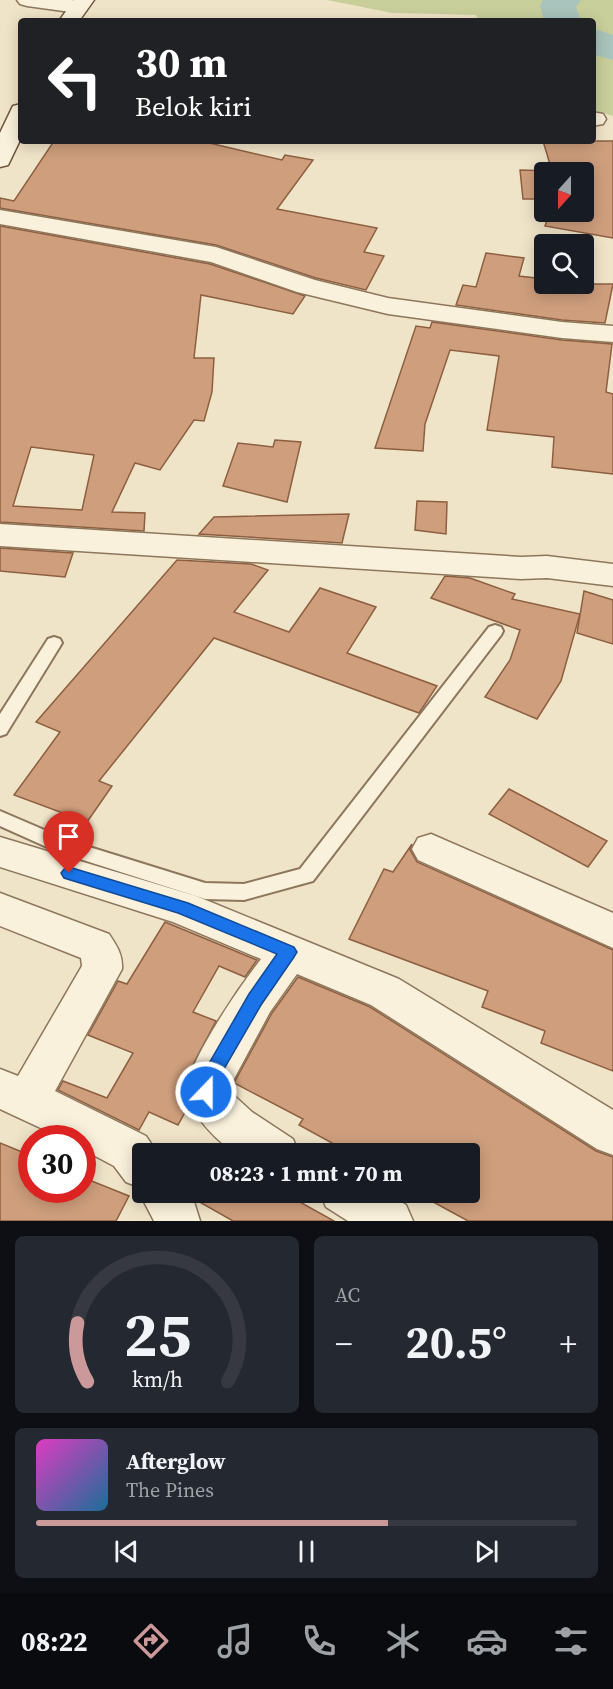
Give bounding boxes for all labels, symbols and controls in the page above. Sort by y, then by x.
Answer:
text: 30 m [135,33,228,91]
icon: left [36,42,114,120]
text: Belok kiri [135,88,251,125]
north arrow [534,162,594,222]
map controls [534,162,594,294]
button: search [534,234,594,294]
pin [43,811,94,873]
icon: arrive [52,820,85,853]
position arrow [174,1060,238,1124]
speed limit sign: 30 [18,1125,96,1203]
text: 08:23 · 1 mnt · 70 m [210,1158,402,1188]
text: AC [335,1281,360,1309]
text: 25 [123,1291,191,1377]
text: 20.5° [405,1311,507,1373]
text: − [335,1321,353,1366]
text: + [560,1321,577,1366]
text: km/h [131,1365,183,1394]
text: Afterglow [126,1446,226,1476]
text: The Pines [126,1476,214,1504]
icon: previous [110,1535,143,1568]
icon: pause [290,1535,323,1568]
icon: next [470,1535,503,1568]
icon: directions [130,1620,172,1662]
icon: music [214,1620,256,1662]
icon: phone [298,1620,340,1662]
icon: climate [382,1620,424,1662]
icon: car [466,1620,508,1662]
icon: filters [550,1620,592,1662]
text: 08:22 [21,1623,88,1660]

